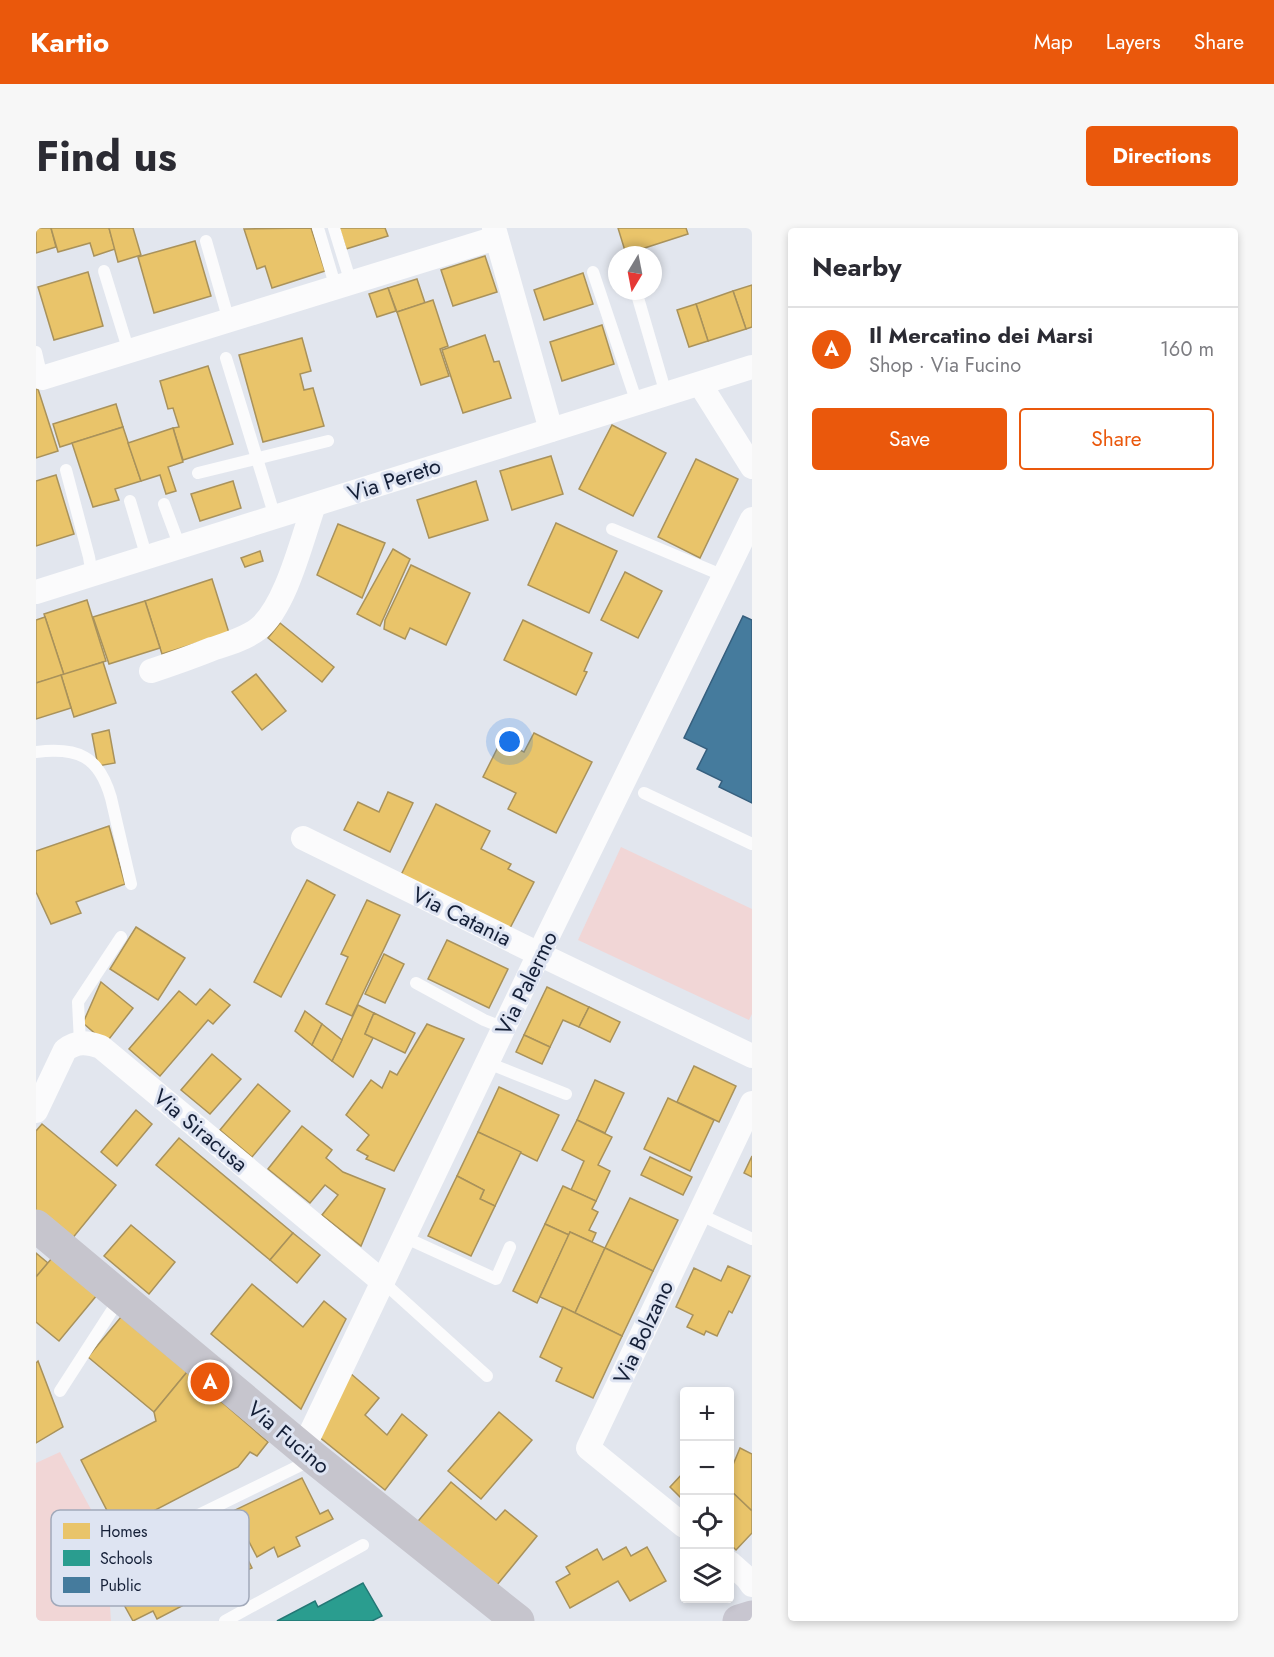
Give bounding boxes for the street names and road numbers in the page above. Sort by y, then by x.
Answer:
street label: Via Pereto [343,449,445,509]
street label: Via Catania [407,878,517,954]
street label: Via Palermo [487,925,565,1041]
street label: Via Siracusa [147,1081,255,1179]
street label: Via Bolzano [605,1275,681,1389]
street label: Via Fucino [241,1393,337,1481]

